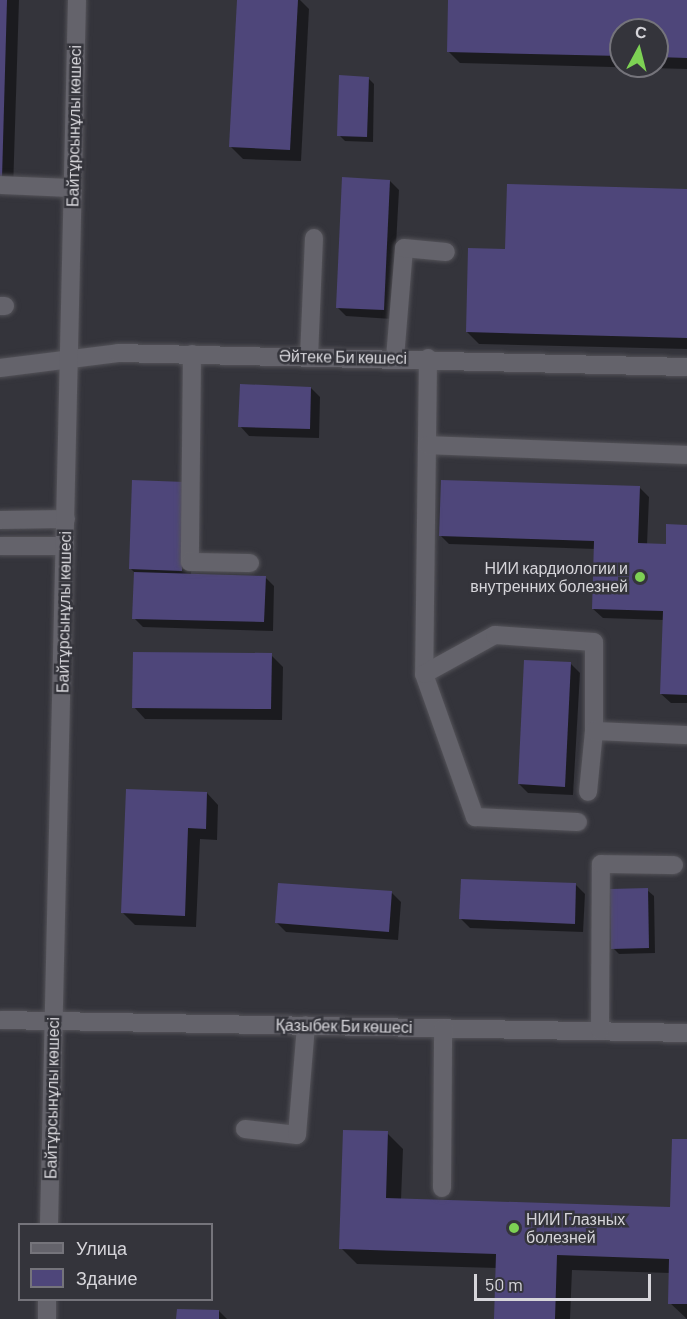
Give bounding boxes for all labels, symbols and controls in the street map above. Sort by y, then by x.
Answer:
north arrow [609,18,669,78]
text: С [634,21,648,42]
street label: Байтұрсынұлы көшесі [63,45,85,207]
street label: Әйтеке Би көшесі [279,346,407,368]
street label: Байтұрсынұлы көшесі [53,531,75,693]
place label: НИИ кардиологии и внутренних болезней [470,558,628,596]
marker: НИИ кардиологии и внутренних болезней [633,570,647,584]
street label: Қазыбек Би көшесі [275,1015,413,1037]
street label: Байтұрсынұлы көшесі [41,1017,63,1179]
place label: НИИ Глазных болезней [526,1209,625,1247]
marker: НИИ Глазных болезней [507,1221,521,1235]
legend [18,1223,213,1301]
text: Улица [76,1237,127,1259]
scale bar [477,1262,654,1300]
text: Здание [76,1267,137,1289]
text: 50 m [485,1273,523,1295]

